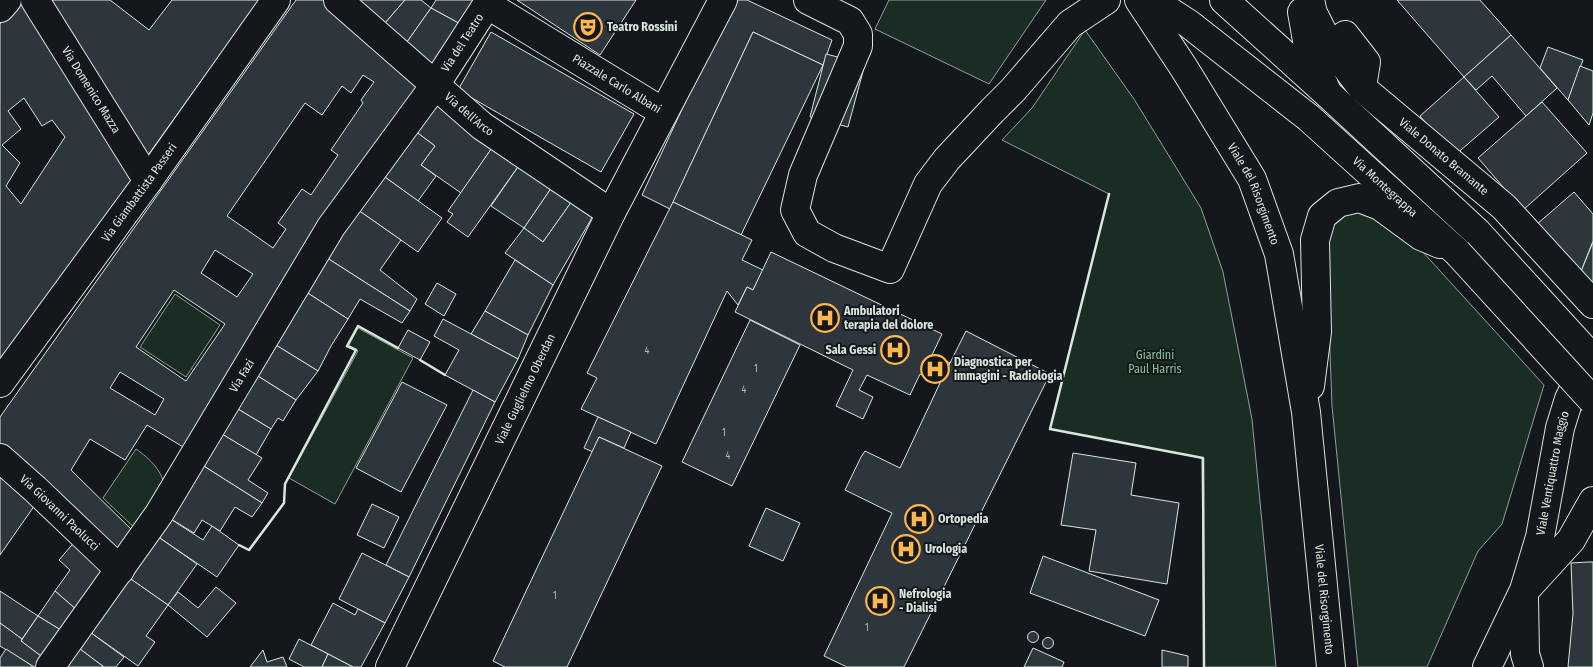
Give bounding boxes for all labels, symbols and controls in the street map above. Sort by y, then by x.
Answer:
street label: Via del Teatro [438,11,487,74]
theatre icon: Teatro Rossini [573,12,603,42]
place label: Teatro Rossini [607,20,677,34]
street label: Via Domenico Mazza [59,44,123,136]
street label: Piazzale Carlo Albani [570,51,664,116]
street label: Via dell'Arco [442,90,496,139]
street label: Viale Donato Bramante [1396,115,1491,198]
street label: Via Giambattista Passeri [99,140,180,245]
street label: Viale del Risorgimento [1225,140,1282,247]
street label: Via Montegrappa [1350,154,1420,220]
hospital icon: Ambulatori terapia del dolore [810,303,840,333]
place label: Ambulatori terapia del dolore [843,304,933,332]
street label: Viale Guglielmo Oberdan [492,331,558,447]
hospital icon: Sala Gessi [880,335,910,365]
place label: Sala Gessi [826,343,876,357]
house number: 4 [645,345,650,357]
park label: Giardini Paul Harris [1128,348,1182,376]
hospital icon: Diagnostica per immagini - Radiologia [920,354,950,384]
place label: Diagnostica per immagini - Radiologia [954,355,1063,383]
street label: Via Fazi [227,357,257,395]
house number: 1 [754,363,758,375]
house number: 4 [742,384,747,396]
street label: Viale Ventiquattro Maggio [1533,409,1572,536]
house number: 1 [722,427,726,439]
house number: 4 [726,450,731,462]
street label: Via Giovanni Paolucci [17,472,102,554]
hospital icon: Ortopedia [904,504,934,534]
place label: Ortopedia [938,512,989,526]
hospital icon: Urologia [891,534,921,564]
place label: Urologia [925,542,967,556]
street label: Viale del Risorgimento [1312,544,1337,655]
hospital icon: Nefrologia - Dialisi [865,586,895,616]
place label: Nefrologia - Dialisi [899,587,951,615]
house number: 1 [553,590,557,602]
house number: 1 [865,622,869,634]

